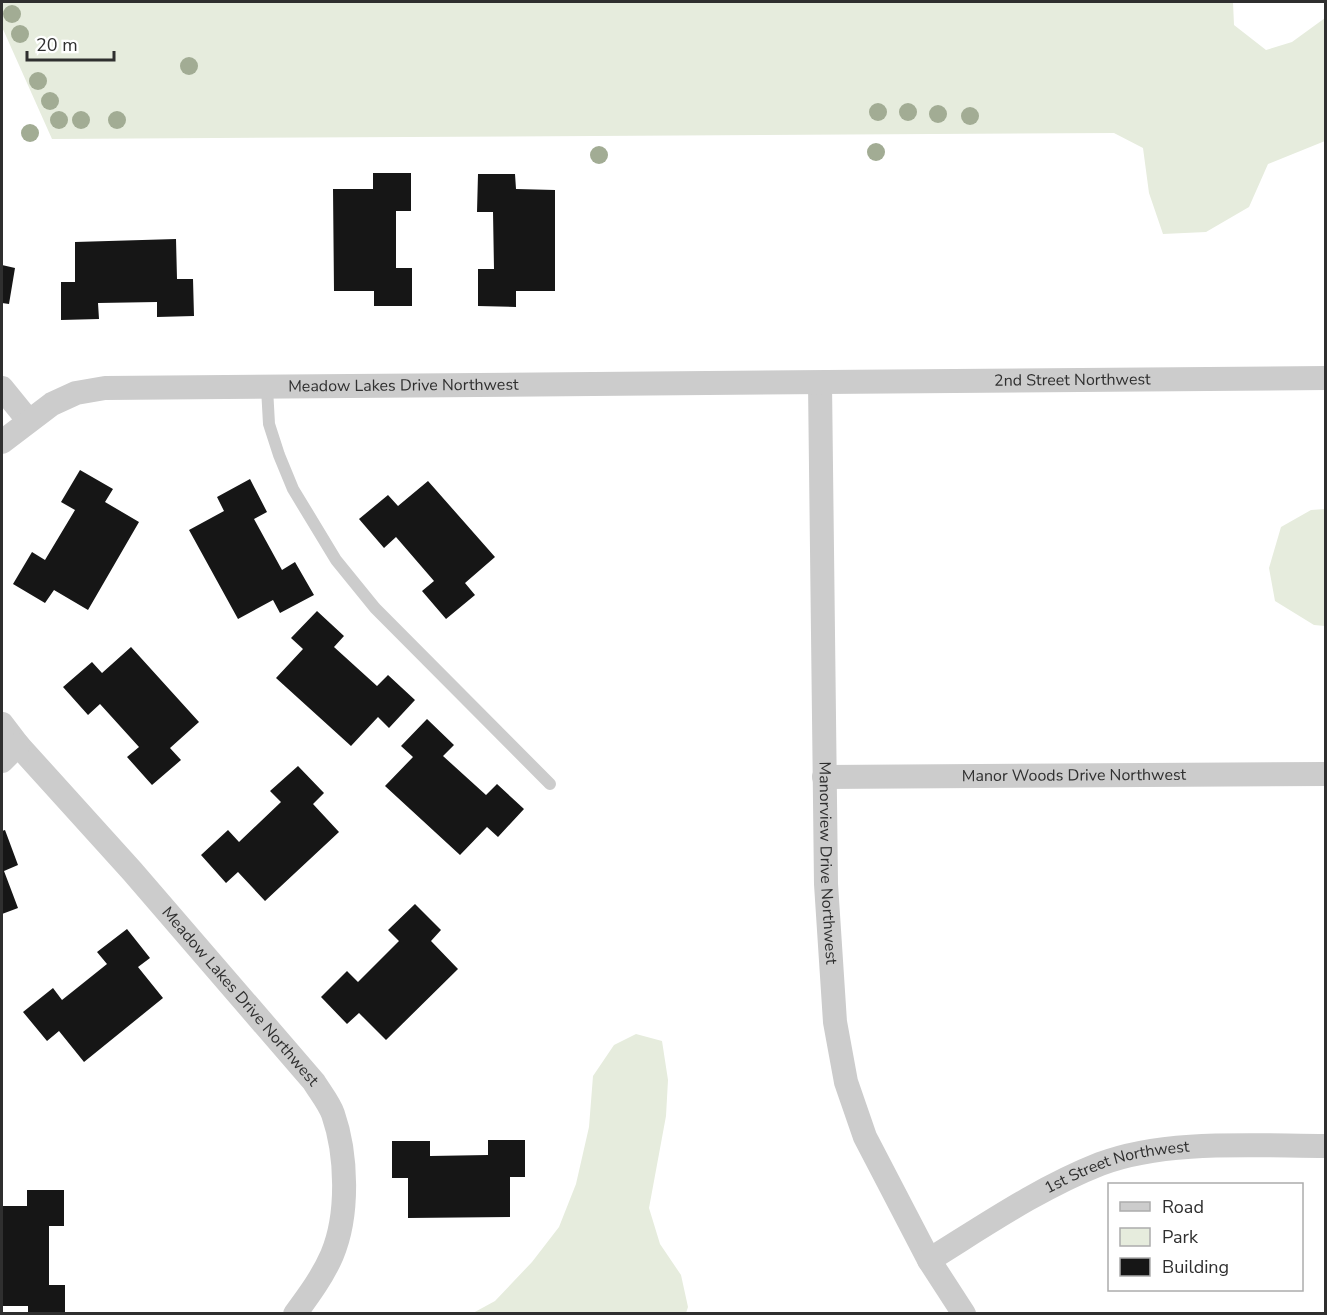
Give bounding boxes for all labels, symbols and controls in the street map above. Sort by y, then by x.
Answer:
scale bar [27,24,114,62]
text: 20 m [36,33,78,57]
street label: 2nd Street Northwest [994,368,1151,392]
street label: Meadow Lakes Drive Northwest [288,374,519,397]
street label: Manorview Drive Northwest [814,761,842,965]
street label: Manor Woods Drive Northwest [962,764,1187,787]
street label: Meadow Lakes Drive Northwest [157,902,324,1091]
street label: 1st Street Northwest [1040,1136,1191,1199]
legend [1108,1183,1303,1291]
text: Road [1162,1195,1204,1219]
text: Park [1162,1225,1199,1249]
text: Building [1162,1255,1229,1279]

